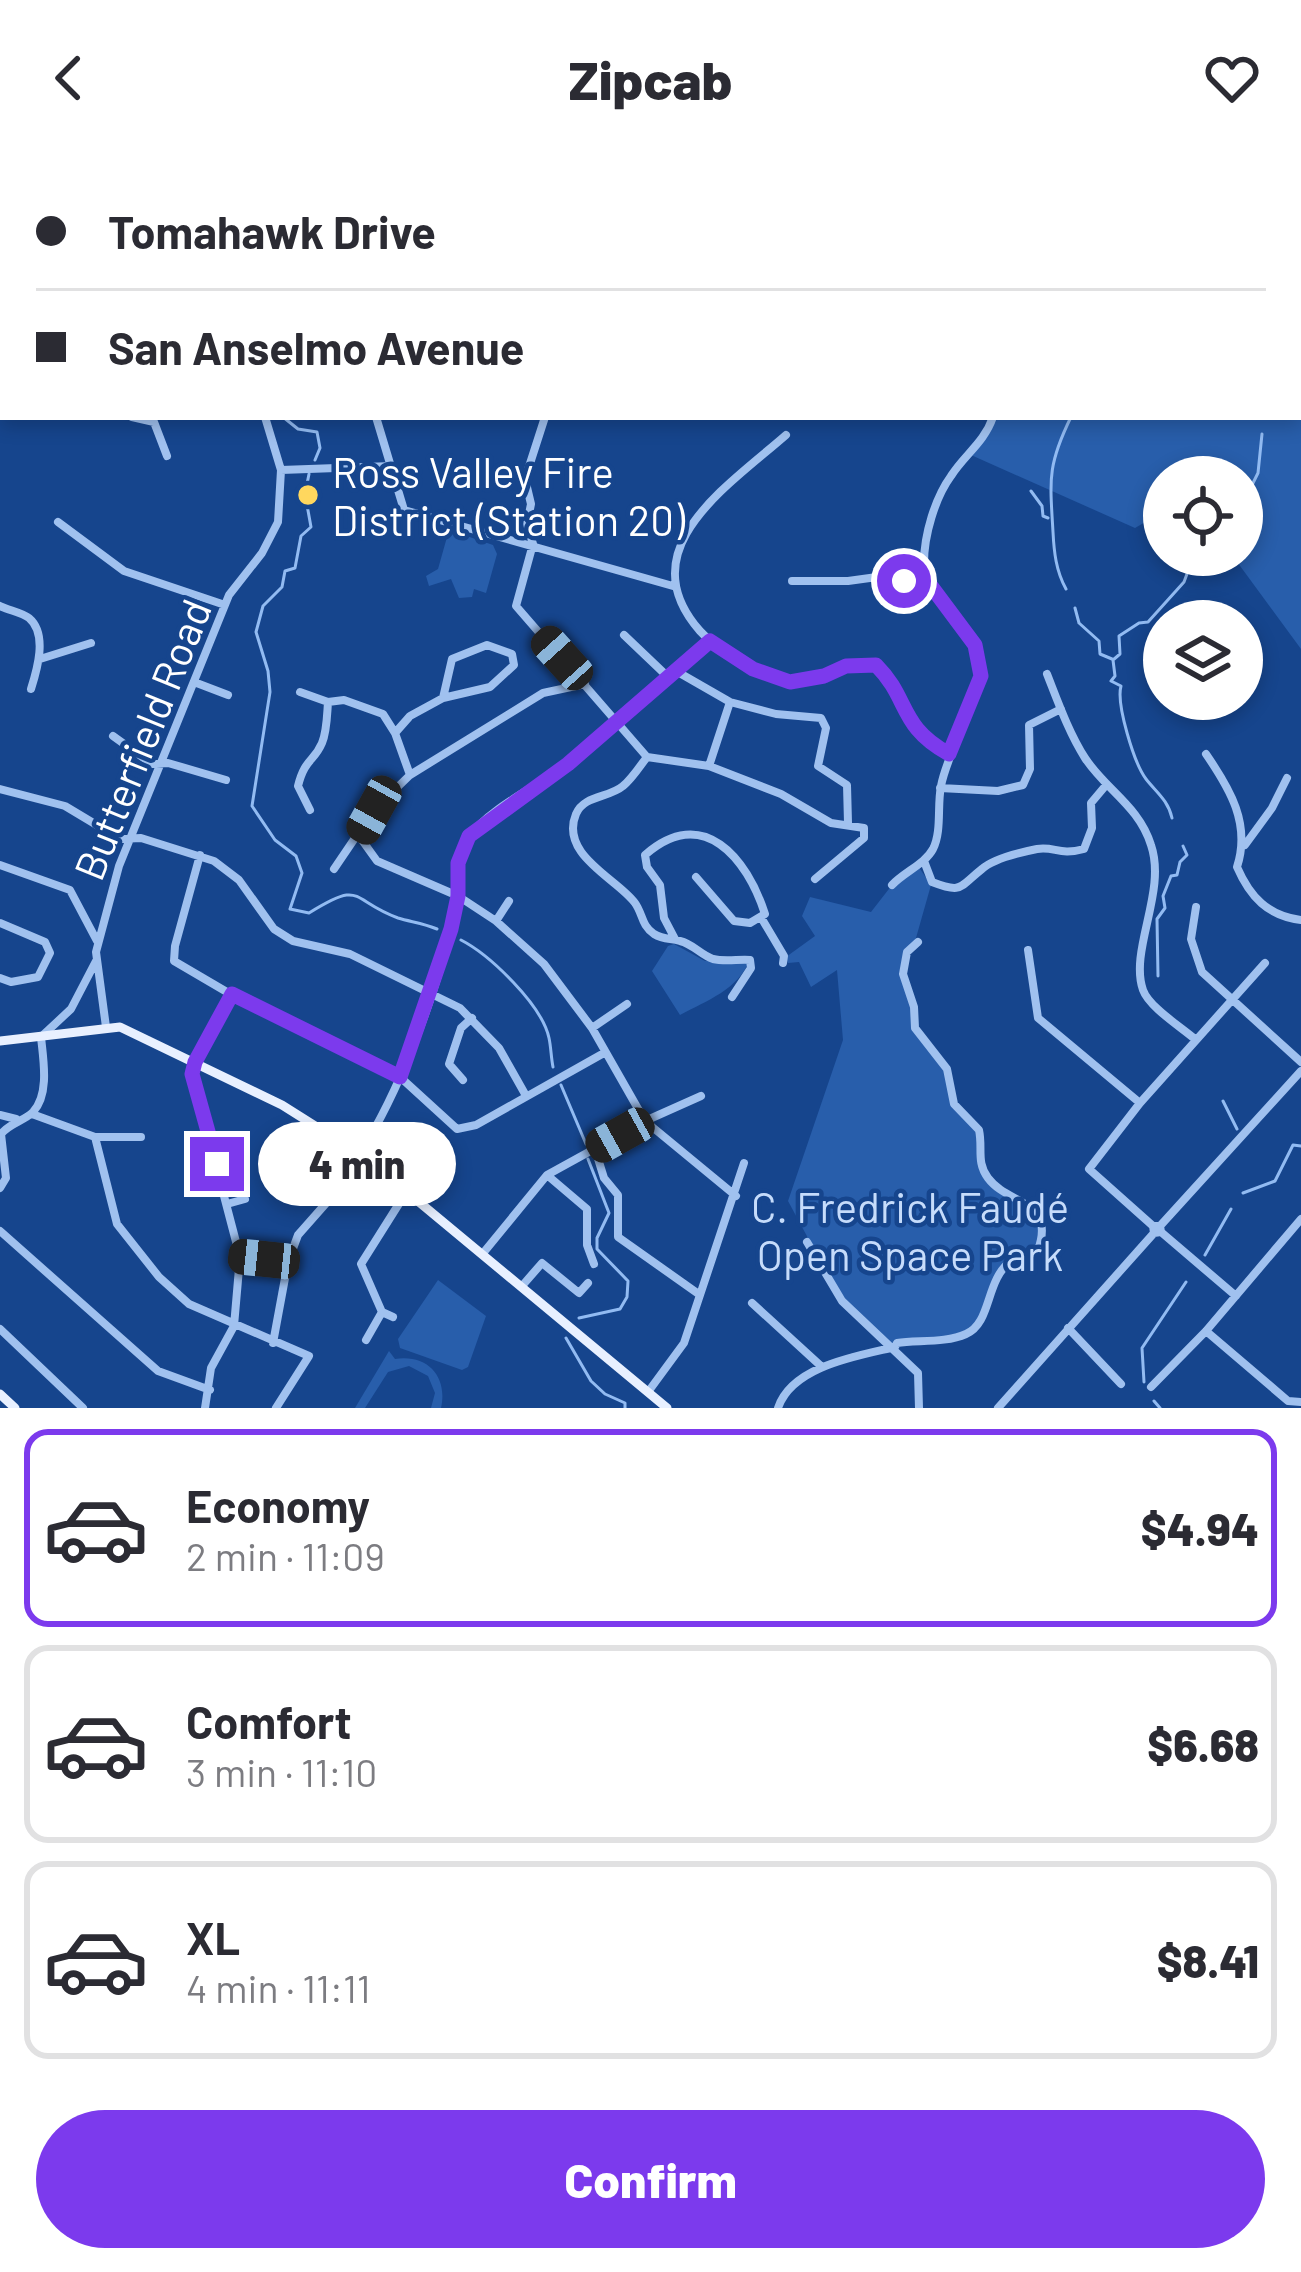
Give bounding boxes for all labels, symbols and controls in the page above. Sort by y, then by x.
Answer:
icon: back [36,45,102,111]
icon: heart [1199,45,1265,111]
text: Zipcab [568,46,733,111]
text: Tomahawk Drive [108,204,436,258]
text: San Anselmo Avenue [108,320,524,374]
place label: Ross Valley Fire District (Station 20) [332,446,686,544]
map controls [1143,456,1263,720]
button: locate [1143,456,1263,576]
marker: Ross Valley Fire District (Station 20) [295,482,321,508]
route start [877,554,931,608]
street label: Butterfield Road [62,592,220,886]
button: layers [1143,600,1263,720]
car [525,619,599,697]
car [341,770,407,850]
car [580,1102,660,1168]
callout: 4 min [259,1122,457,1206]
route end [190,1137,244,1191]
text: 4 min [309,1140,405,1187]
park label: C. Fredrick Faudé Open Space Park [751,1181,1069,1280]
car [226,1237,302,1281]
icon: car [42,1474,150,1582]
text: Economy [186,1478,370,1532]
text: $4.94 [1141,1501,1259,1555]
text: 2 min · 11:09 [186,1532,385,1579]
icon: car [42,1690,150,1798]
text: Comfort [186,1694,352,1748]
text: $6.68 [1147,1717,1259,1771]
text: 3 min · 11:10 [186,1748,377,1795]
icon: car [42,1906,150,2014]
text: XL [186,1910,240,1964]
text: $8.41 [1157,1933,1259,1987]
text: 4 min · 11:11 [186,1964,370,2011]
button: Confirm [36,2110,1265,2248]

